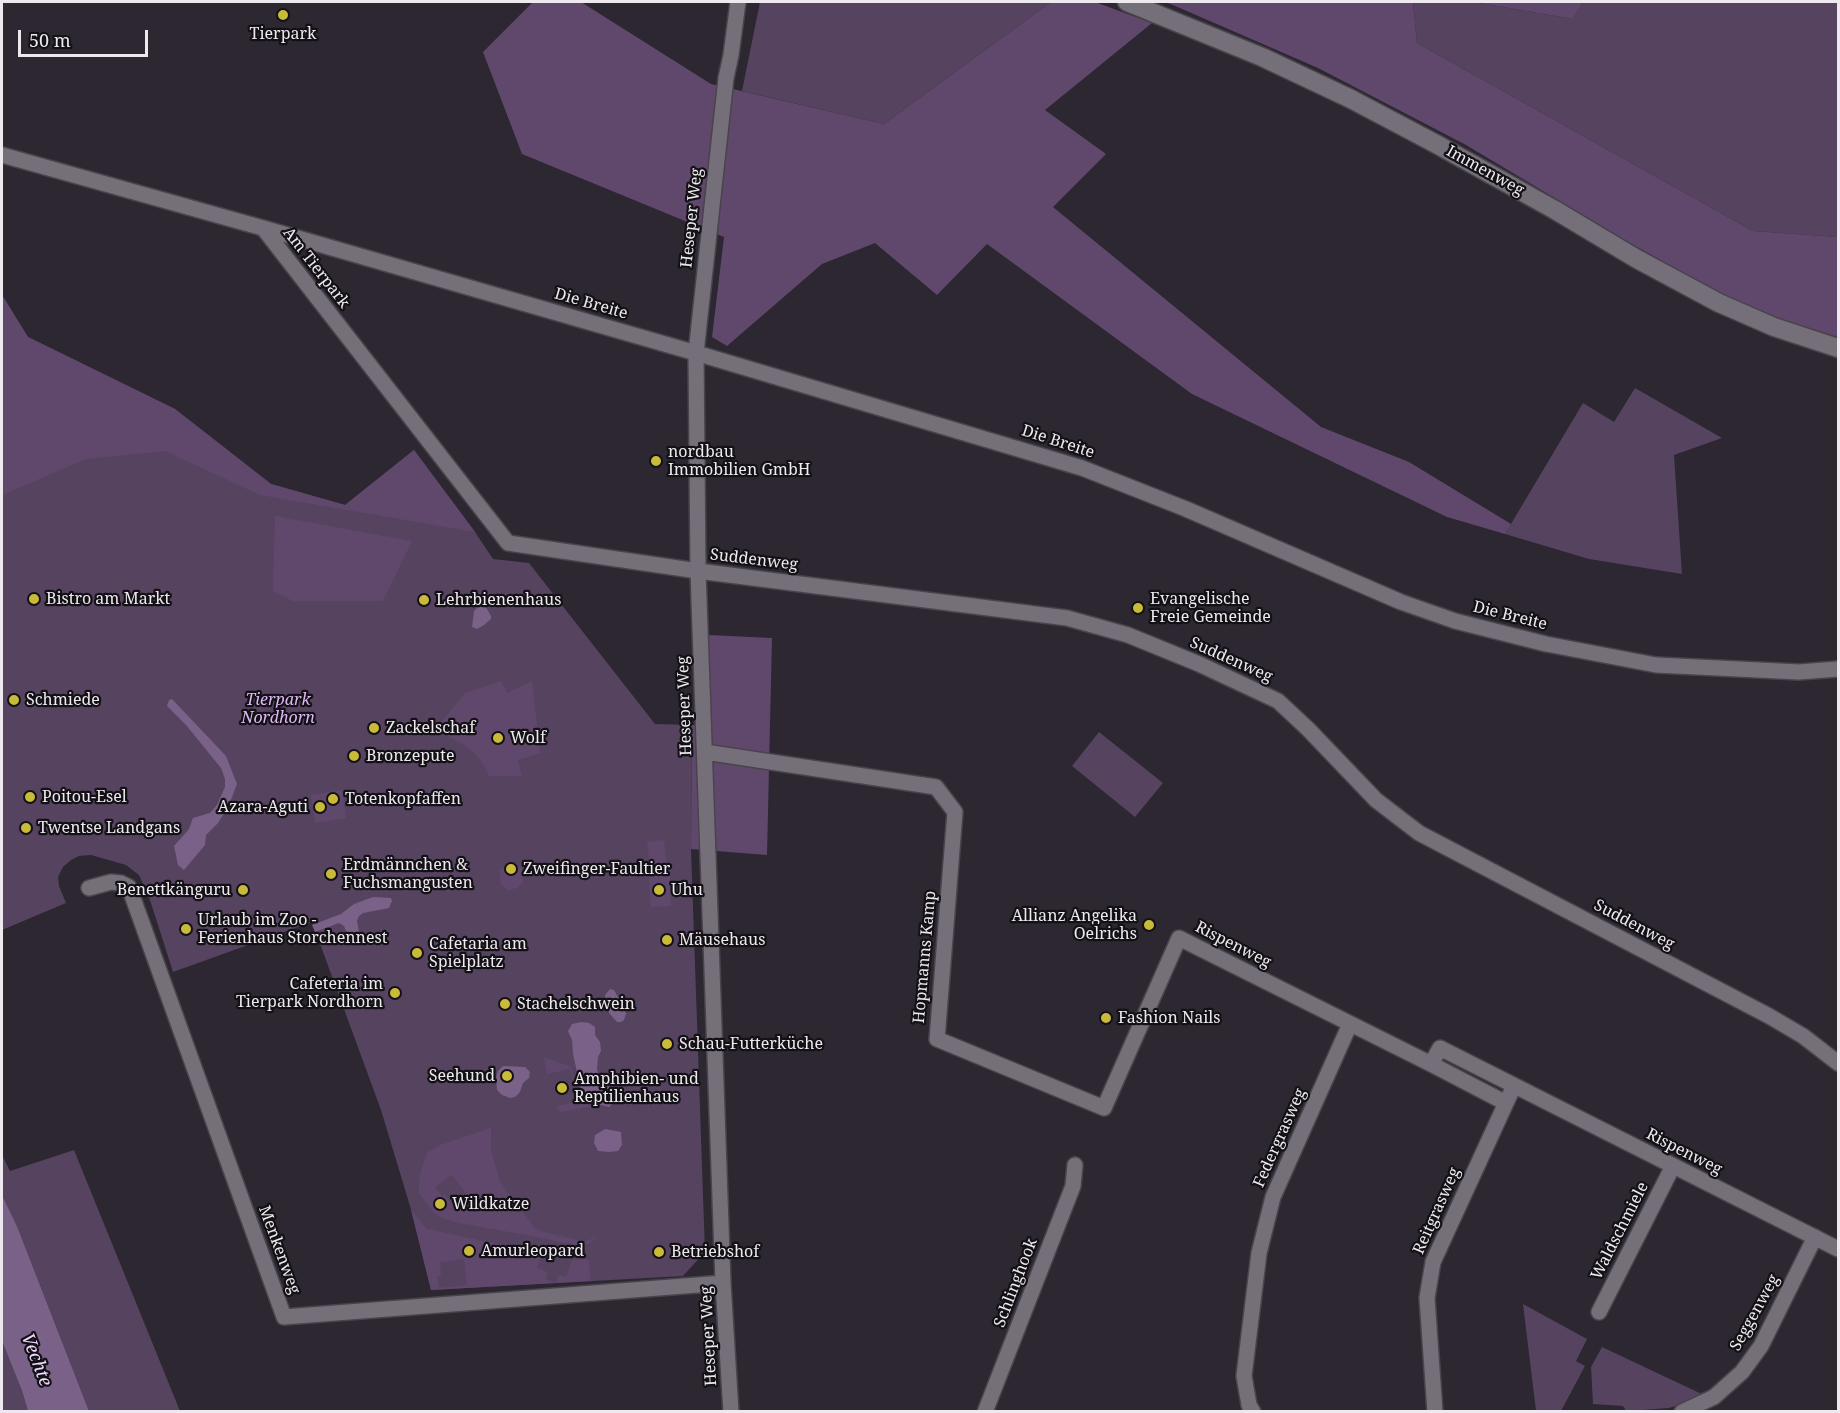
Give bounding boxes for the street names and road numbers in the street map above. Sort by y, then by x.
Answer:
street label: Immenweg [1443,142,1527,200]
street label: Heseper Weg [677,167,707,269]
street label: Am Tierpark [278,224,354,312]
street label: Die Breite [552,284,630,324]
street label: Die Breite [1019,421,1097,463]
street label: Suddenweg [709,545,799,575]
street label: Die Breite [1471,598,1549,634]
street label: Suddenweg [1187,633,1275,687]
street label: Heseper Weg [674,656,696,756]
street label: Hopmanns Kamp [910,890,940,1024]
street label: Suddenweg [1590,896,1678,954]
street label: Rispenweg [1192,918,1274,972]
street label: Federgrasweg [1250,1086,1310,1190]
street label: Rispenweg [1643,1125,1725,1179]
street label: Reitgrasweg [1409,1165,1465,1257]
street label: Waldschmiele [1587,1179,1653,1283]
street label: Menkenweg [254,1203,304,1297]
street label: Schlinghook [990,1236,1042,1330]
street label: Seggenweg [1726,1271,1784,1355]
street label: Heseper Weg [697,1286,721,1386]

